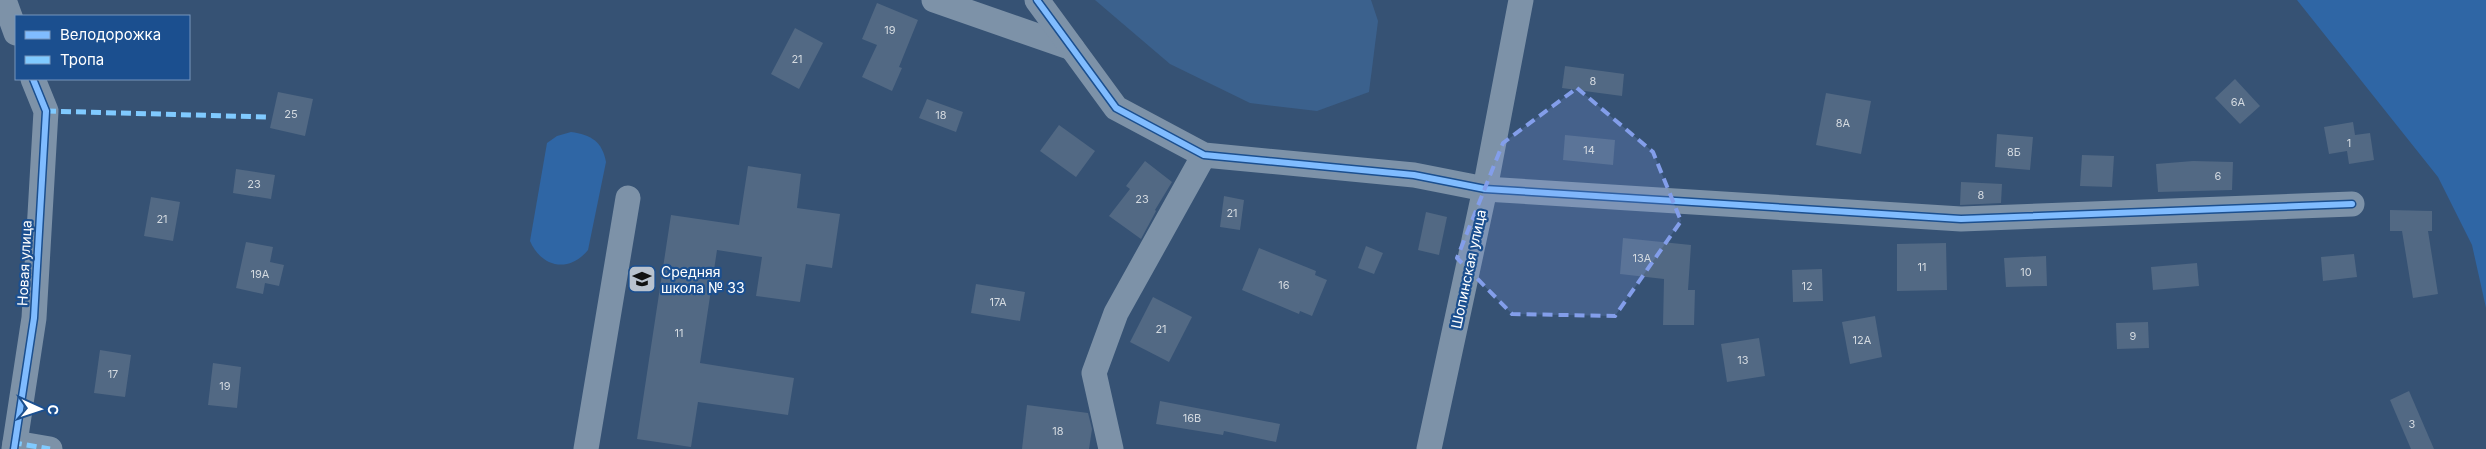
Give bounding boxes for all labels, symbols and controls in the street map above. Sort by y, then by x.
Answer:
legend [15,15,190,80]
house number: 19 [884,23,896,37]
text: Велодорожка [60,25,161,44]
text: Тропа [60,50,104,69]
house number: 21 [791,52,803,66]
house number: 8 [1590,74,1597,88]
house number: 6А [2231,95,2246,109]
house number: 25 [284,107,298,121]
house number: 18 [935,108,947,122]
house number: 8А [1836,116,1851,130]
house number: 1 [2347,136,2351,150]
house number: 14 [1583,143,1595,157]
house number: 8Б [2007,145,2021,159]
house number: 6 [2215,169,2222,183]
house number: 23 [247,177,261,191]
house number: 8 [1978,188,1985,202]
house number: 23 [1135,192,1149,206]
house number: 21 [1226,206,1238,220]
street label: Шопинская улица [1447,208,1489,330]
house number: 21 [156,212,168,226]
street label: Новая улица [13,220,35,306]
house number: 13А [1633,251,1652,265]
house number: 11 [1918,260,1926,274]
place label: Средняя школа № 33 [661,263,745,296]
school or university icon: Средняя школа № 33 [627,264,657,294]
house number: 10 [2020,265,2032,279]
house number: 19А [251,267,270,281]
house number: 16 [1278,278,1290,292]
house number: 12 [1801,279,1813,293]
house number: 17А [989,295,1007,309]
house number: 21 [1155,322,1167,336]
house number: 11 [675,326,683,340]
house number: 9 [2130,329,2137,343]
house number: 12А [1853,333,1872,347]
house number: 13 [1737,353,1749,367]
house number: 17 [108,367,118,381]
house number: 19 [219,379,231,393]
north arrow [15,384,65,434]
text: С [45,404,62,415]
house number: 16В [1183,411,1201,425]
house number: 3 [2409,417,2416,431]
house number: 18 [1052,424,1064,438]

